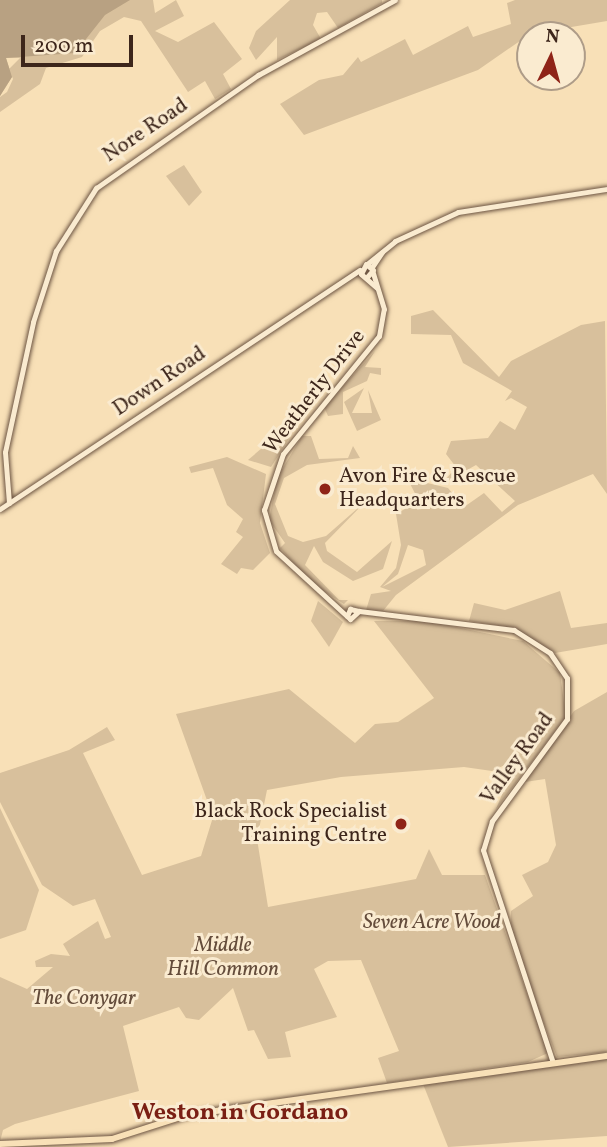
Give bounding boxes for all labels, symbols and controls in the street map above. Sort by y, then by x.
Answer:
scale bar [24,21,136,65]
north arrow [516,21,586,91]
text: N [545,24,561,51]
text: 200 m [34,32,94,61]
street label: Nore Road [99,93,193,169]
street label: Weatherly Drive [259,325,371,459]
street label: Down Road [109,342,211,422]
place label: Avon Fire & Rescue Headquarters [339,464,516,514]
marker: Avon Fire & Rescue Headquarters [317,481,333,497]
street label: Valley Road [476,708,560,810]
place label: Black Rock Specialist Training Centre [194,799,387,849]
marker: Black Rock Specialist Training Centre [393,816,409,832]
park label: Seven Acre Wood [363,910,501,936]
park label: Middle Hill Common [167,933,279,983]
park label: The Conygar [32,986,136,1012]
district label: Weston in Gordano [132,1100,348,1128]

